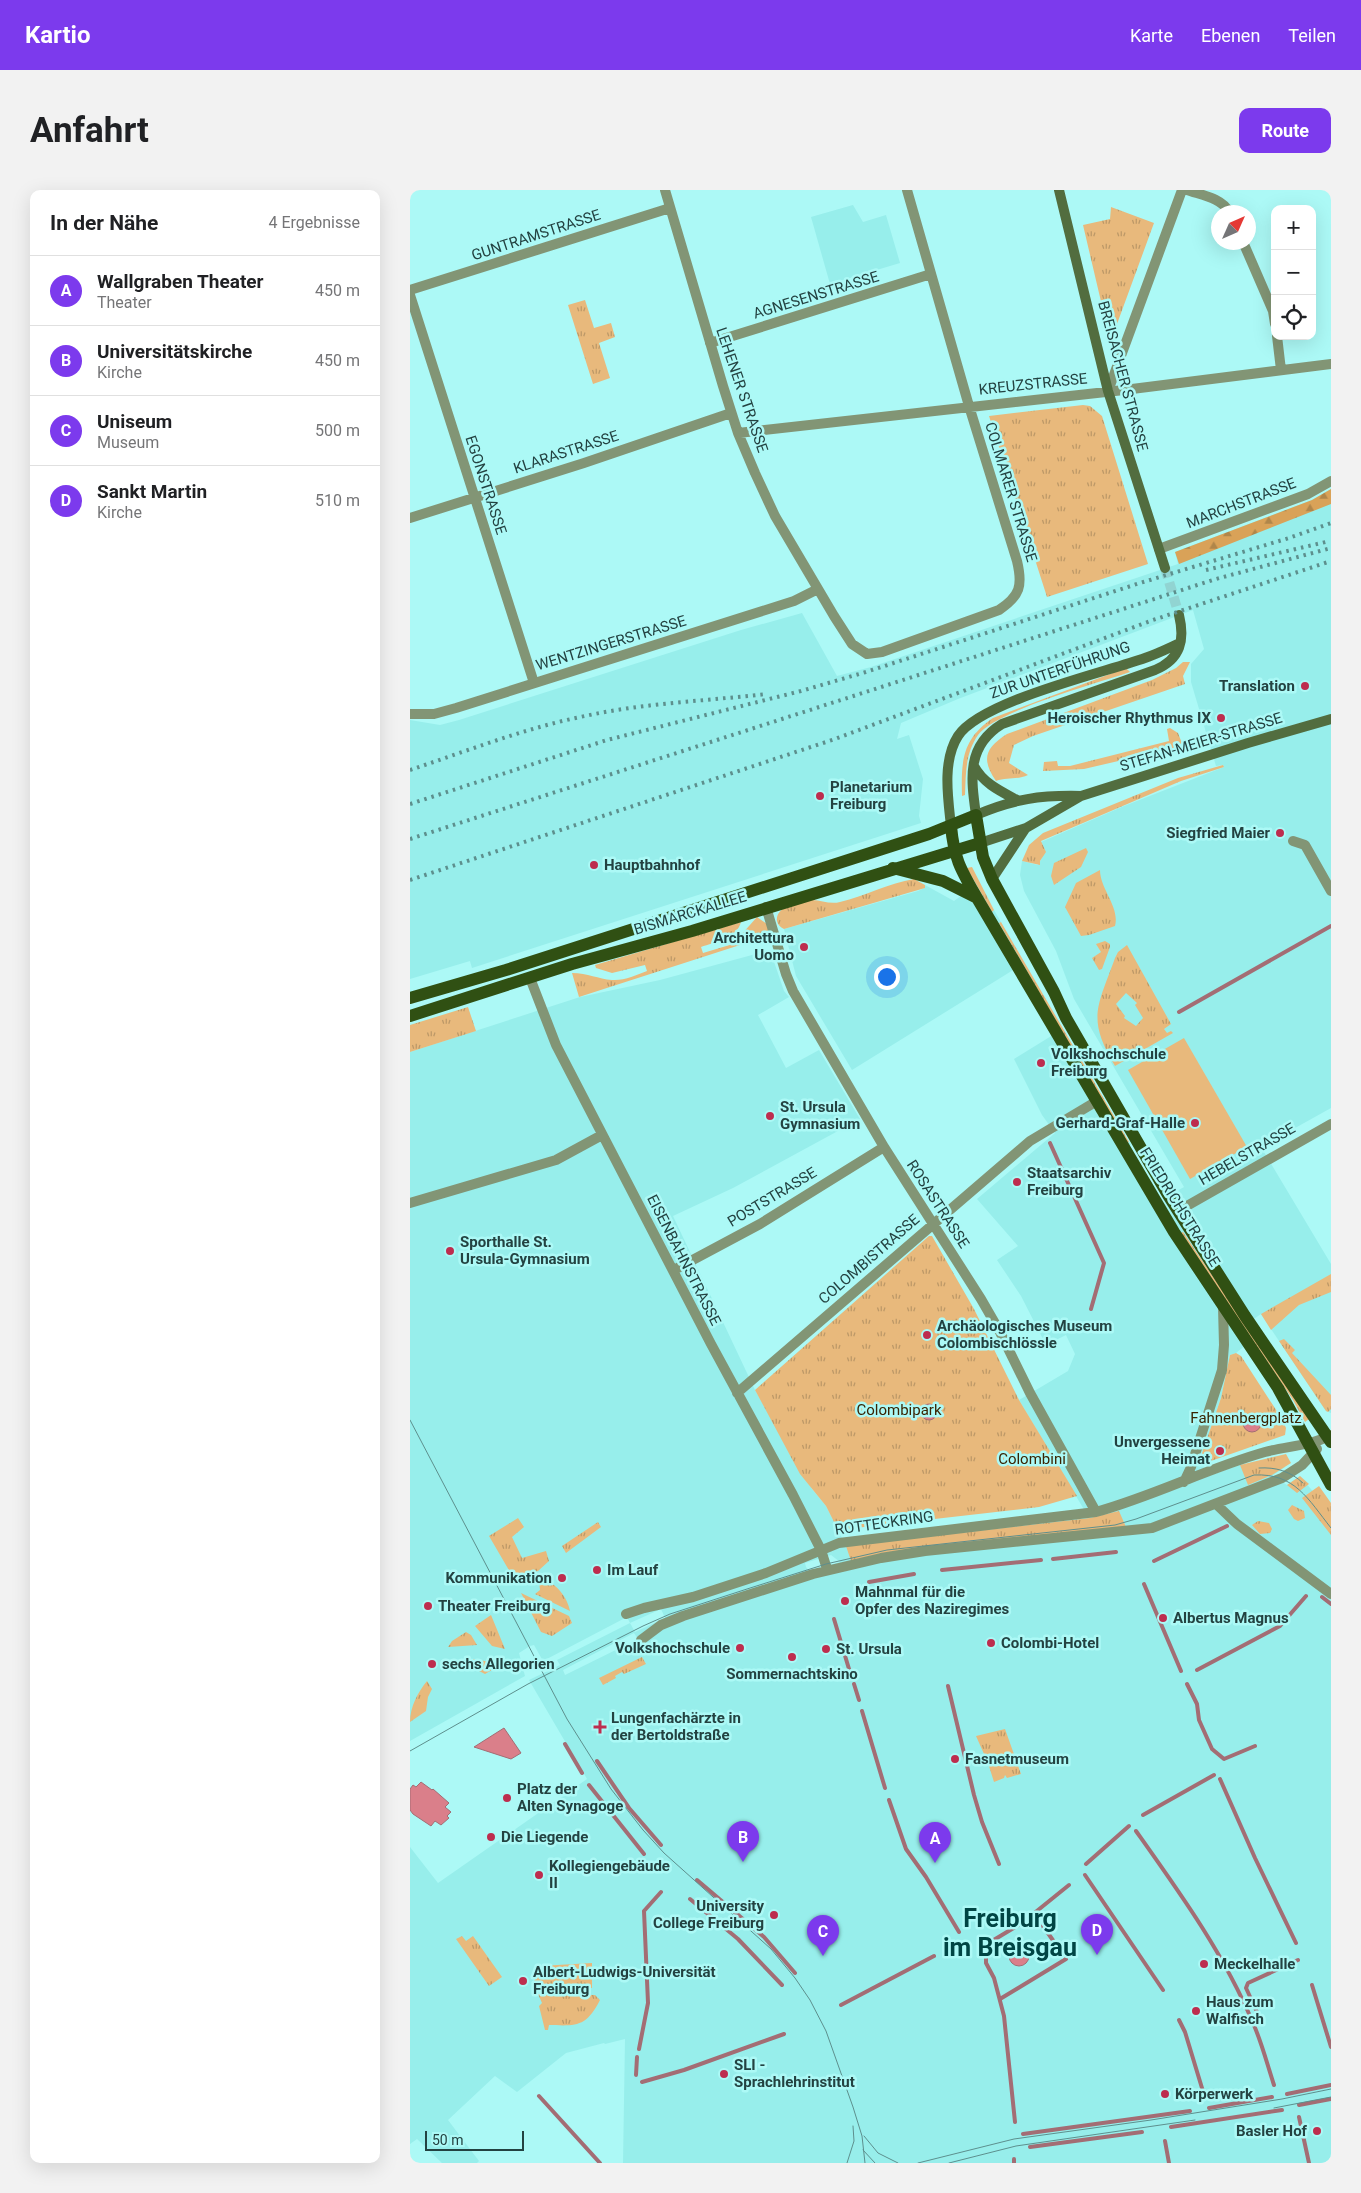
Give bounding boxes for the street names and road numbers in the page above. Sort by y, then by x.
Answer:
street label: GUNTRAMSTRASSE [469,205,603,264]
street label: AGNESENSTRASSE [751,267,881,323]
street label: BREISACHER STRASSE [1094,299,1152,454]
street label: LEHENER STRASSE [712,325,772,455]
street label: KREUZSTRASSE [978,369,1089,399]
street label: COLMARER STRASSE [981,420,1041,564]
street label: KLARASTRASSE [511,426,621,478]
street label: EGONSTRASSE [462,433,511,537]
street label: MARCHSTRASSE [1184,474,1299,532]
street label: WENTZINGERSTRASSE [534,611,689,674]
street label: ZUR UNTERFÜHRUNG [987,638,1133,702]
street label: STEFAN-MEIER-STRASSE [1118,709,1285,775]
street label: BISMARCKALLEE [632,887,749,939]
street label: HEBELSTRASSE [1196,1119,1299,1189]
street label: FRIEDRICHSTRASSE [1136,1144,1224,1270]
street label: ROSASTRASSE [903,1157,973,1252]
street label: POSTSTRASSE [724,1163,820,1231]
street label: EISENBAHNSTRASSE [643,1192,725,1329]
street label: COLOMBISTRASSE [815,1210,923,1308]
street label: ROTTECKRING [834,1507,934,1539]

